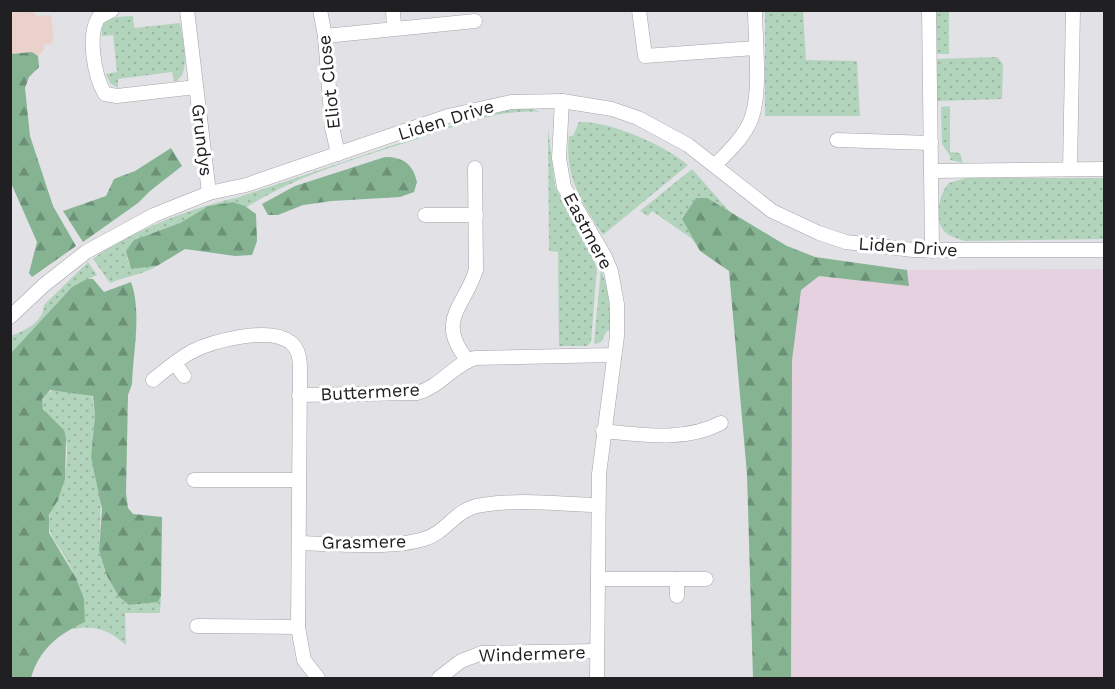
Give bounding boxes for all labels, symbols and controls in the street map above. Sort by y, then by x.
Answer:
street label: Eliot Close [313,34,344,130]
street label: Liden Drive [395,95,496,144]
street label: Grundys [188,103,217,177]
street label: Eastmere [560,189,617,273]
street label: Liden Drive [858,233,958,260]
street label: Buttermere [320,378,420,405]
street label: Grasmere [321,530,407,553]
street label: Windermere [478,641,586,666]

